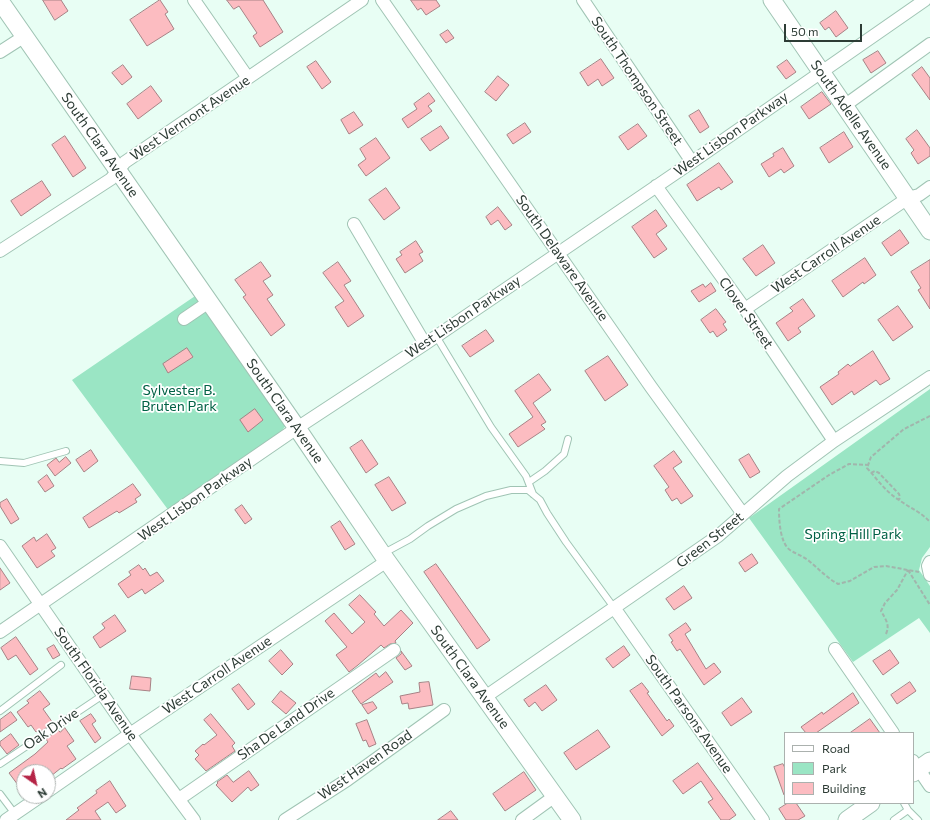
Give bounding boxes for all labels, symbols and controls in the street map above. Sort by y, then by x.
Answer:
street label: South Thompson Street [588,13,686,149]
scale bar [786,16,864,42]
text: 50 m [791,24,819,38]
street label: South Adelle Avenue [807,57,895,173]
street label: West Vermont Avenue [127,72,253,164]
street label: West Lisbon Parkway [671,88,791,180]
street label: South Clara Avenue [58,90,142,200]
street label: South Delaware Avenue [512,192,612,324]
street label: West Carroll Avenue [768,211,884,297]
street label: West Lisbon Parkway [402,272,524,362]
street label: Clover Street [715,274,777,352]
street label: South Clara Avenue [243,356,327,466]
park label: Sylvester B. Bruten Park [141,382,217,414]
street label: West Lisbon Parkway [135,453,255,545]
street label: Green Street [673,509,747,571]
park label: Spring Hill Park [804,526,902,542]
street label: South Clara Avenue [427,622,513,732]
street label: South Florida Avenue [50,624,142,744]
street label: West Carroll Avenue [159,632,275,718]
street label: South Parsons Avenue [642,652,736,776]
street label: Sha De Land Drive [234,684,338,764]
street label: Oak Drive [20,704,82,754]
street label: West Haven Road [315,726,415,804]
legend [784,732,914,804]
text: Road [822,741,850,755]
text: Park [822,761,847,775]
north arrow [16,764,56,804]
text: Building [822,781,866,795]
text: N [35,786,49,801]

